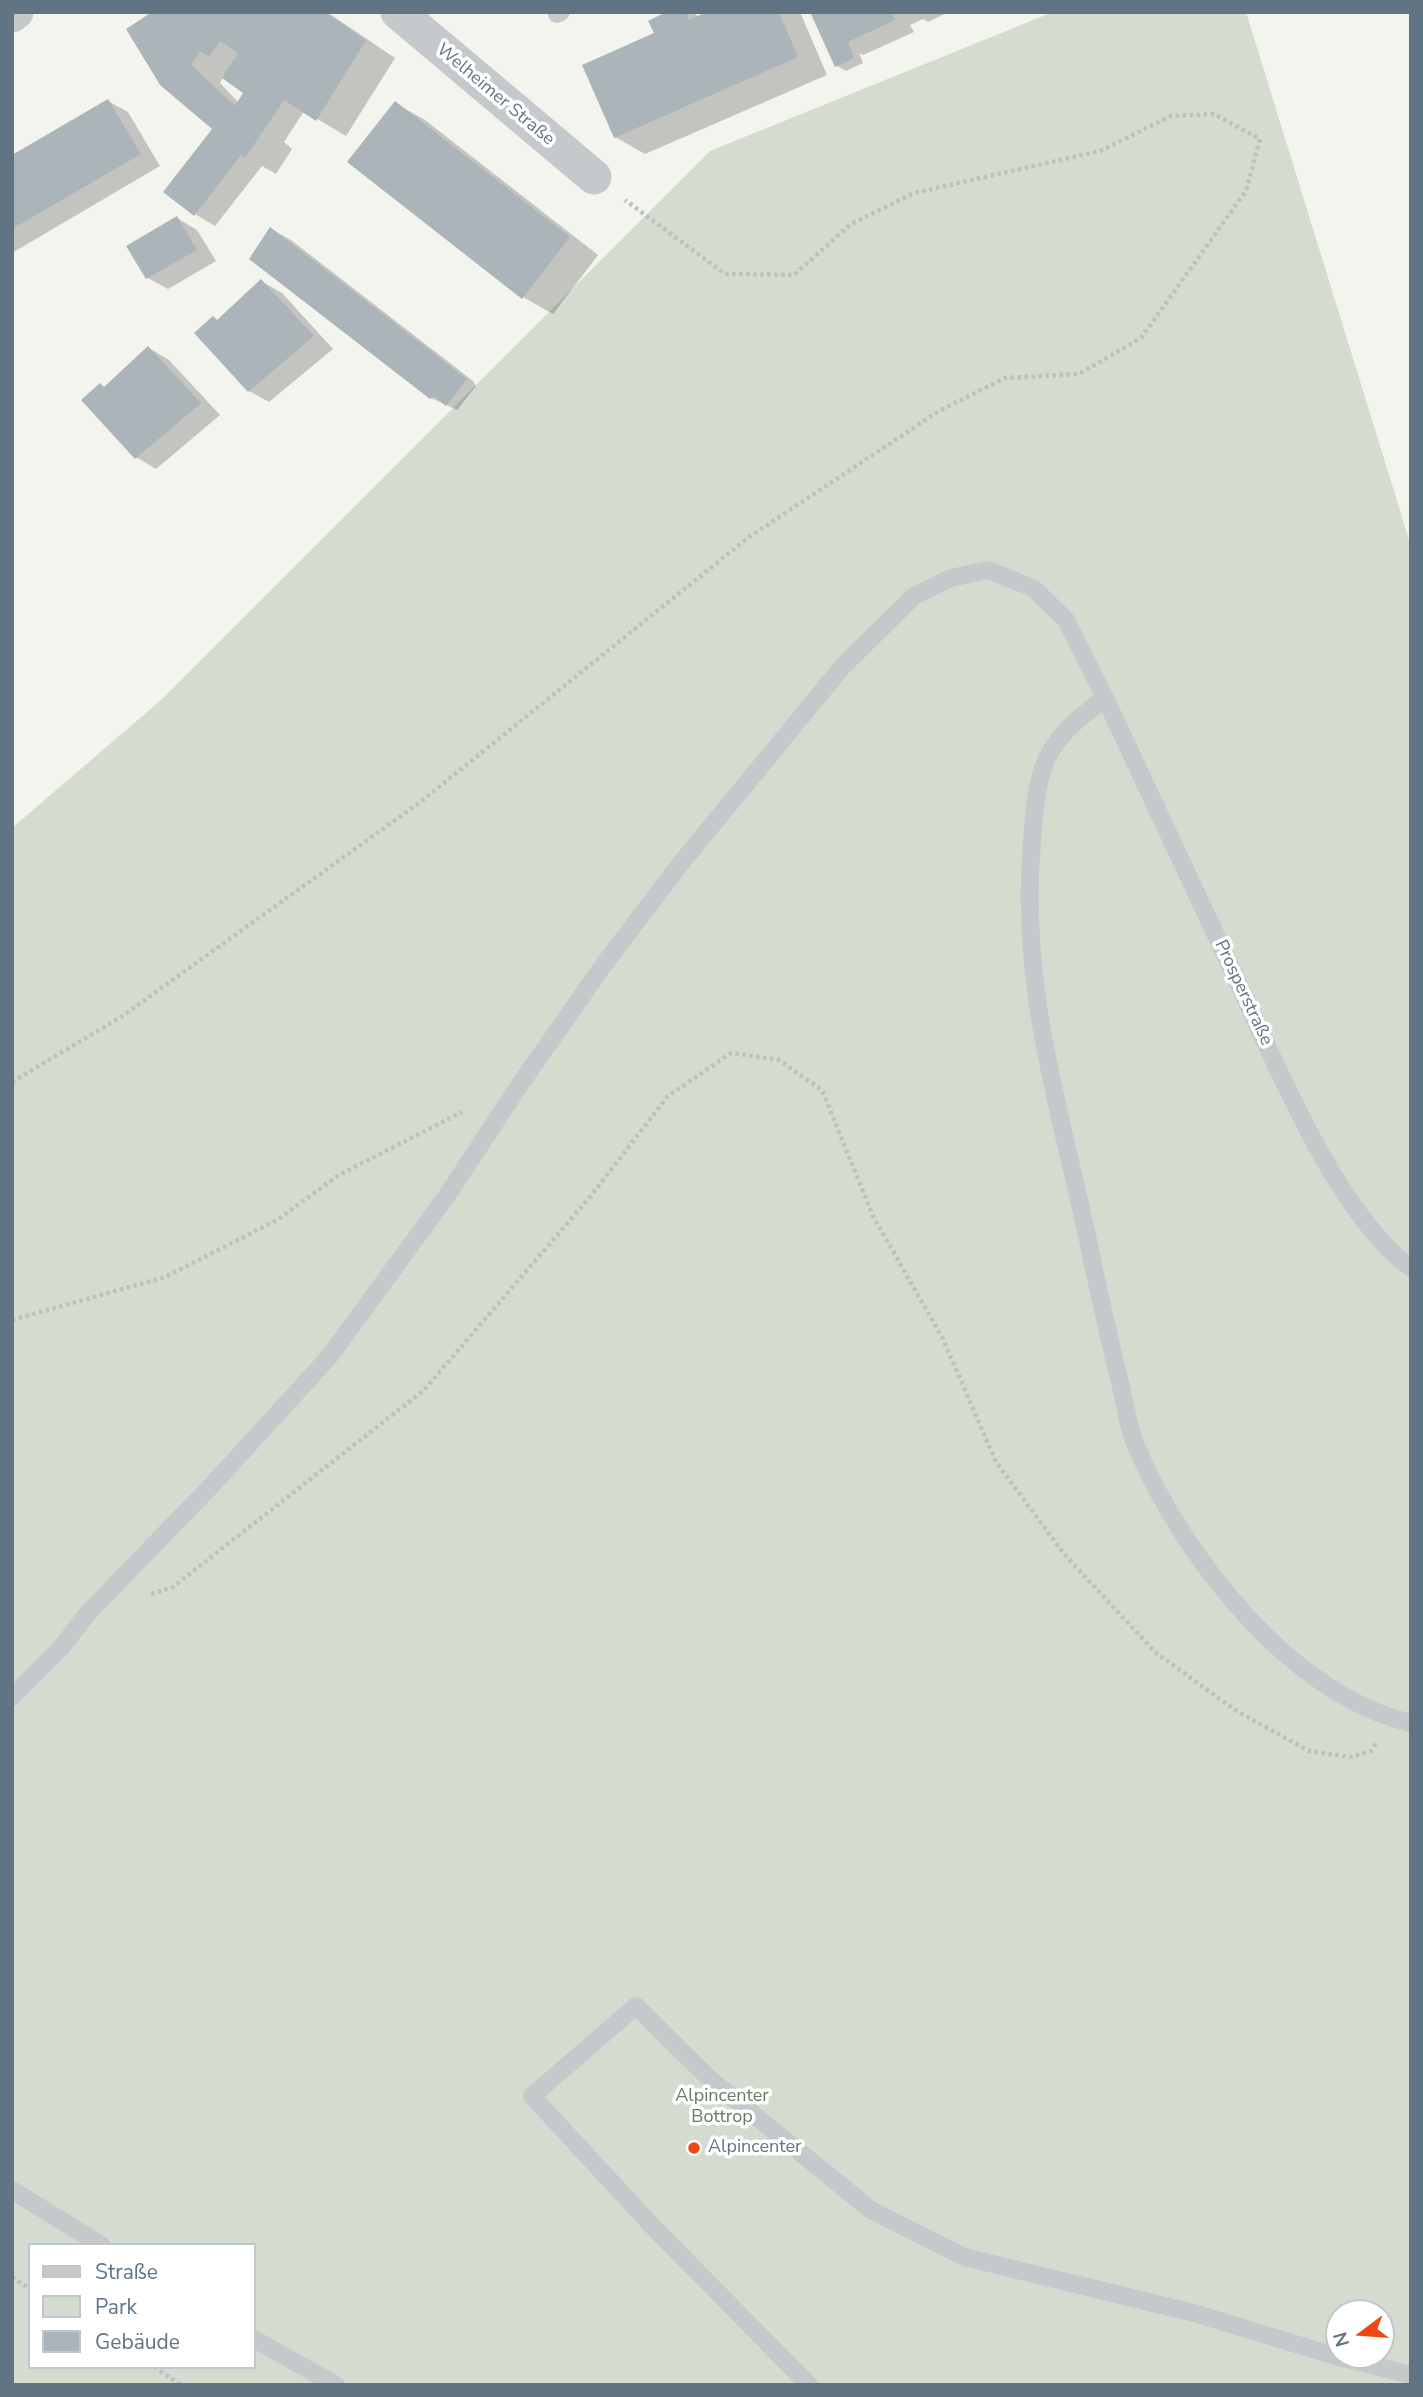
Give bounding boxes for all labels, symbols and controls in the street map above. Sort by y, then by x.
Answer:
street label: Welheimer Straße [432,39,558,151]
street label: Prosperstraße [1209,937,1277,1049]
park label: Alpincenter Bottrop [675,2086,769,2128]
place label: Alpincenter [708,2137,802,2159]
marker: Alpincenter [686,2140,702,2156]
legend [28,2243,256,2369]
text: Straße [95,2258,158,2286]
text: Park [95,2293,137,2321]
north arrow [1325,2299,1395,2369]
text: Gebäude [95,2328,180,2356]
text: N [1327,2329,1356,2350]

